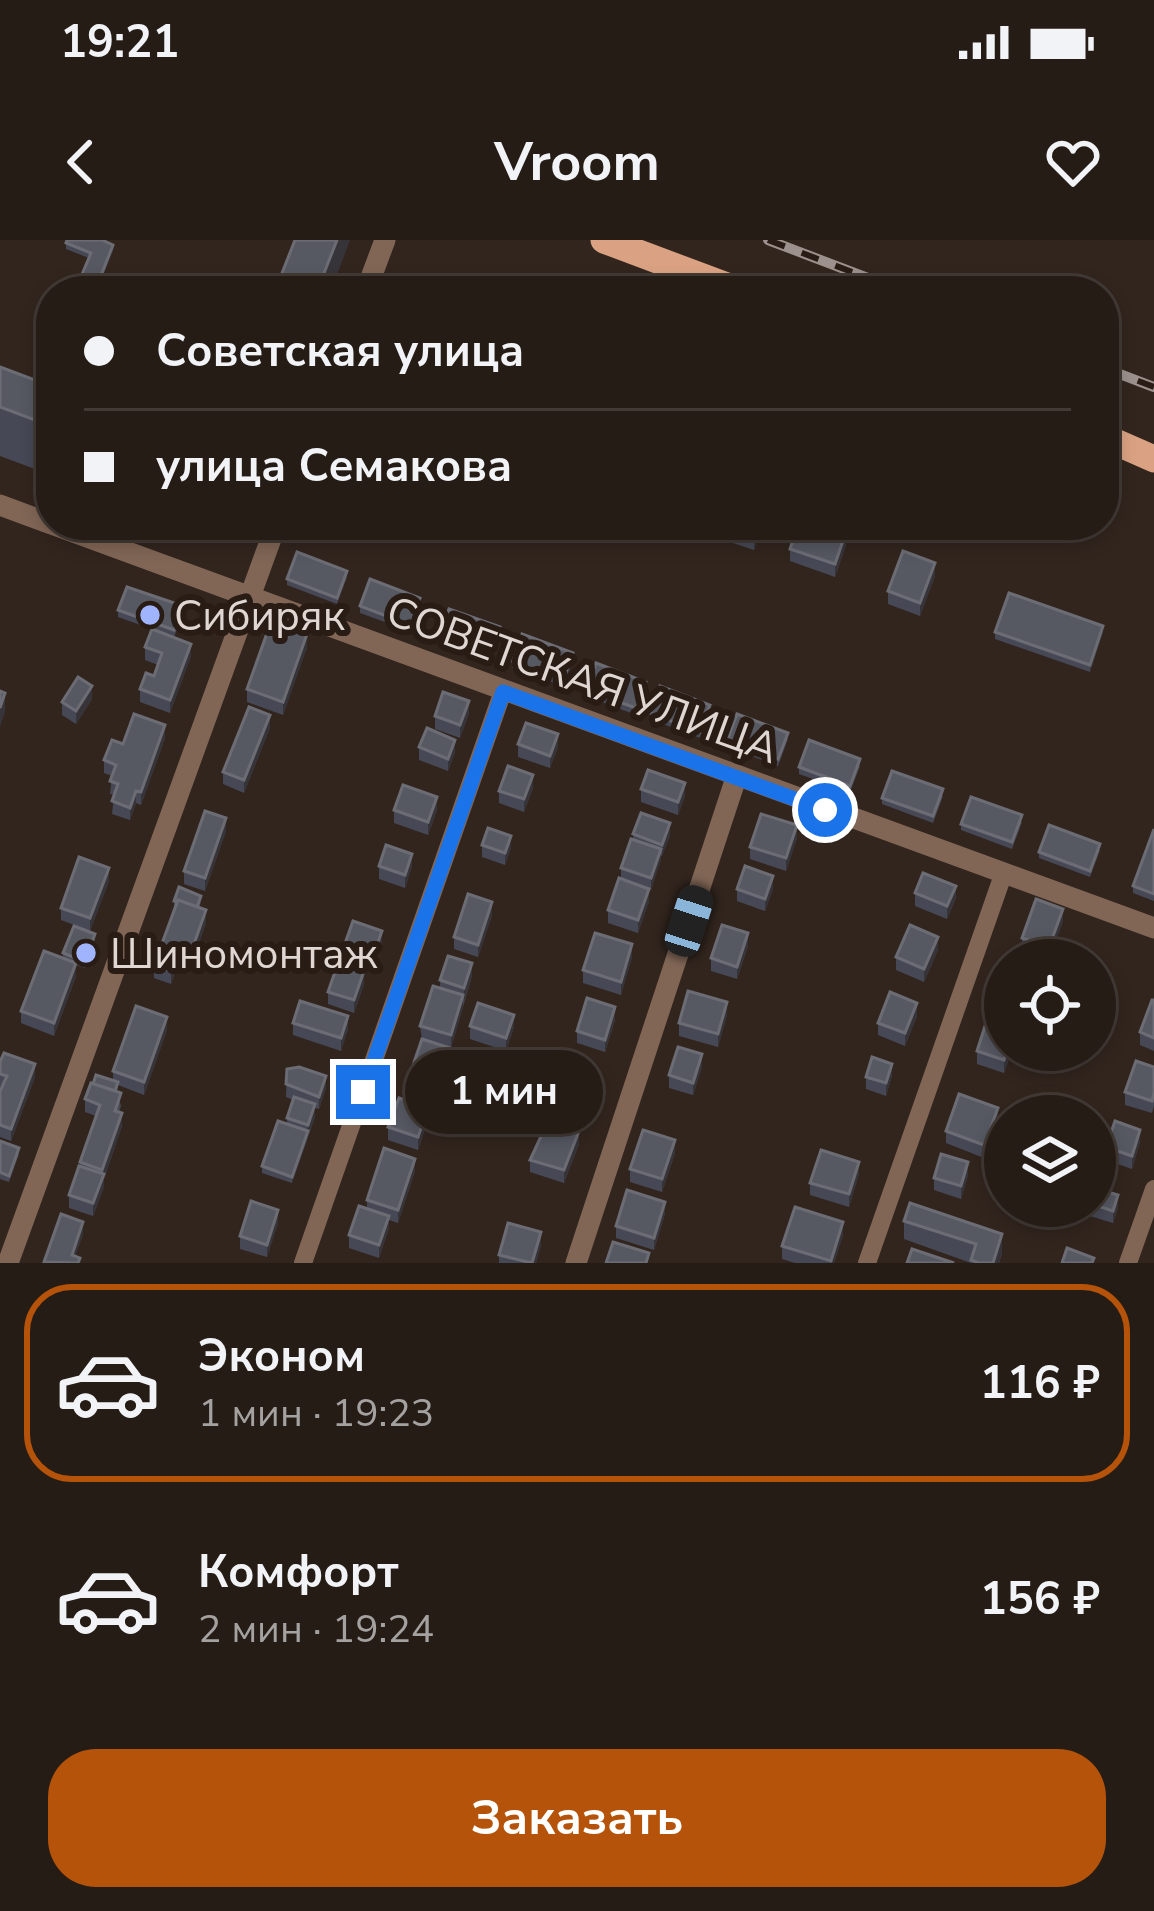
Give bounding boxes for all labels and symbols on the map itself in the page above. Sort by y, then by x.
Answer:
street label: СОВЕТСКАЯ УЛИЦА [379,583,786,778]
place label: Сибиряк [174,588,346,645]
marker: Сибиряк [137,602,163,628]
route start [798,783,852,837]
car [661,881,717,961]
place label: Шиномонтаж [110,926,378,983]
marker: Шиномонтаж [73,940,99,966]
callout: 1 мин [405,1050,603,1134]
route end [336,1065,390,1119]

